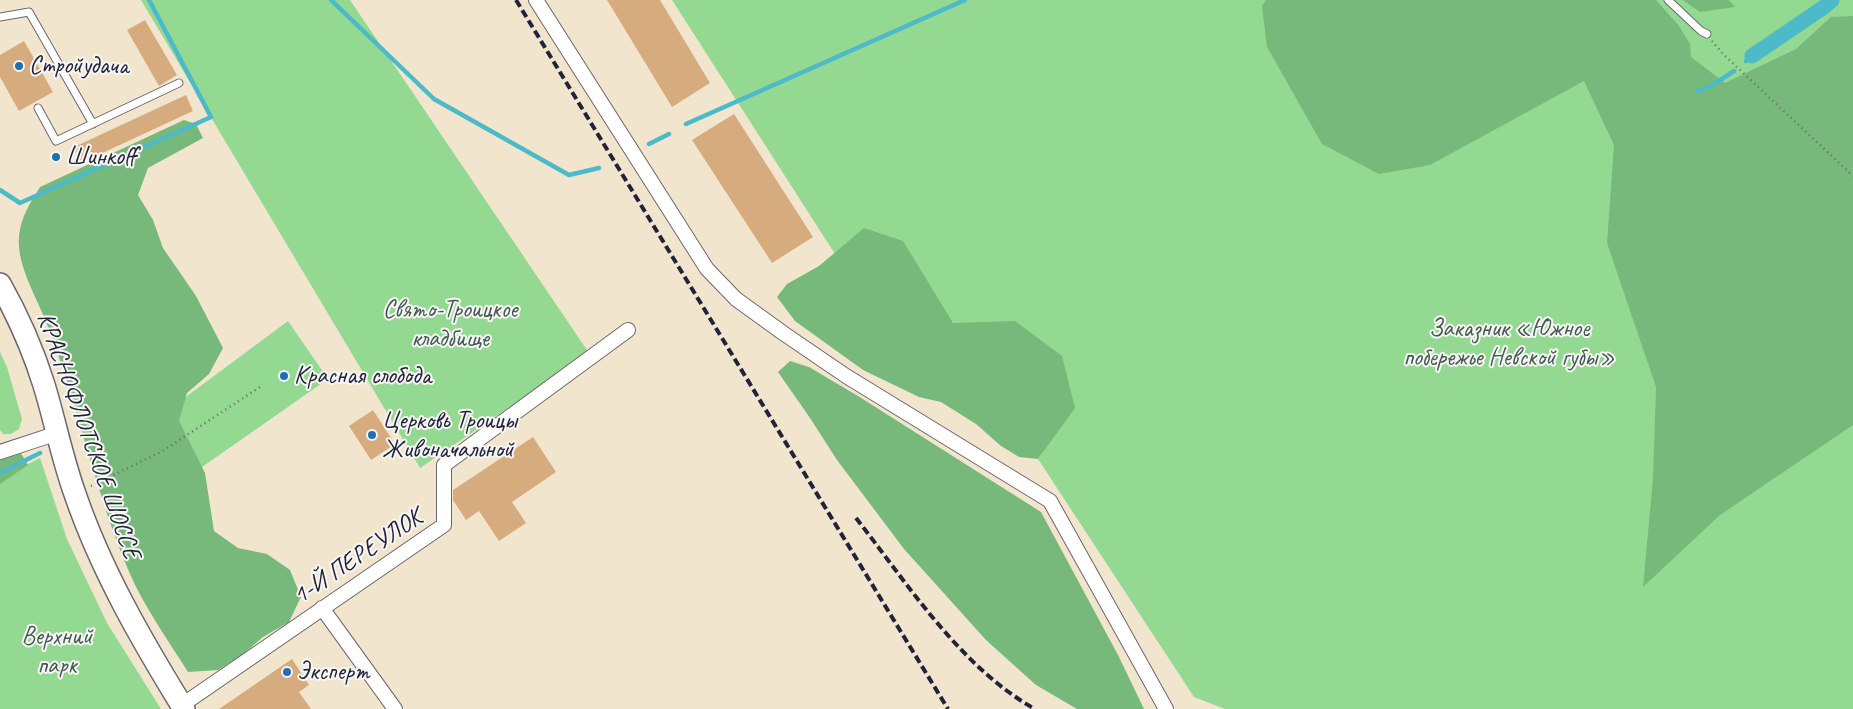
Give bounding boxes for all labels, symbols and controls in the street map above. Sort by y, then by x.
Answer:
place label: Стройудача [29,51,128,81]
marker: Стройудача [13,60,25,72]
place label: Шинкoff [66,142,136,172]
marker: Шинкoff [50,151,62,163]
park label: Свято-Троицкое кладбище [383,295,517,354]
street label: КРАСНОФЛОТСКОЕ ШОССЕ [29,309,147,563]
park label: Заказник «Южное побережье Невской губы» [1403,314,1615,373]
place label: Красная слобода [294,361,431,391]
marker: Красная слобода [278,370,290,382]
place label: Церковь Троицы Живоначальной [382,406,517,465]
marker: Церковь Троицы Живоначальной [366,429,378,441]
street label: 1-Й ПЕРЕУЛОК [288,503,428,611]
park label: Верхний парк [22,622,92,681]
place label: Эксперт [297,657,369,687]
marker: Эксперт [281,666,293,678]

